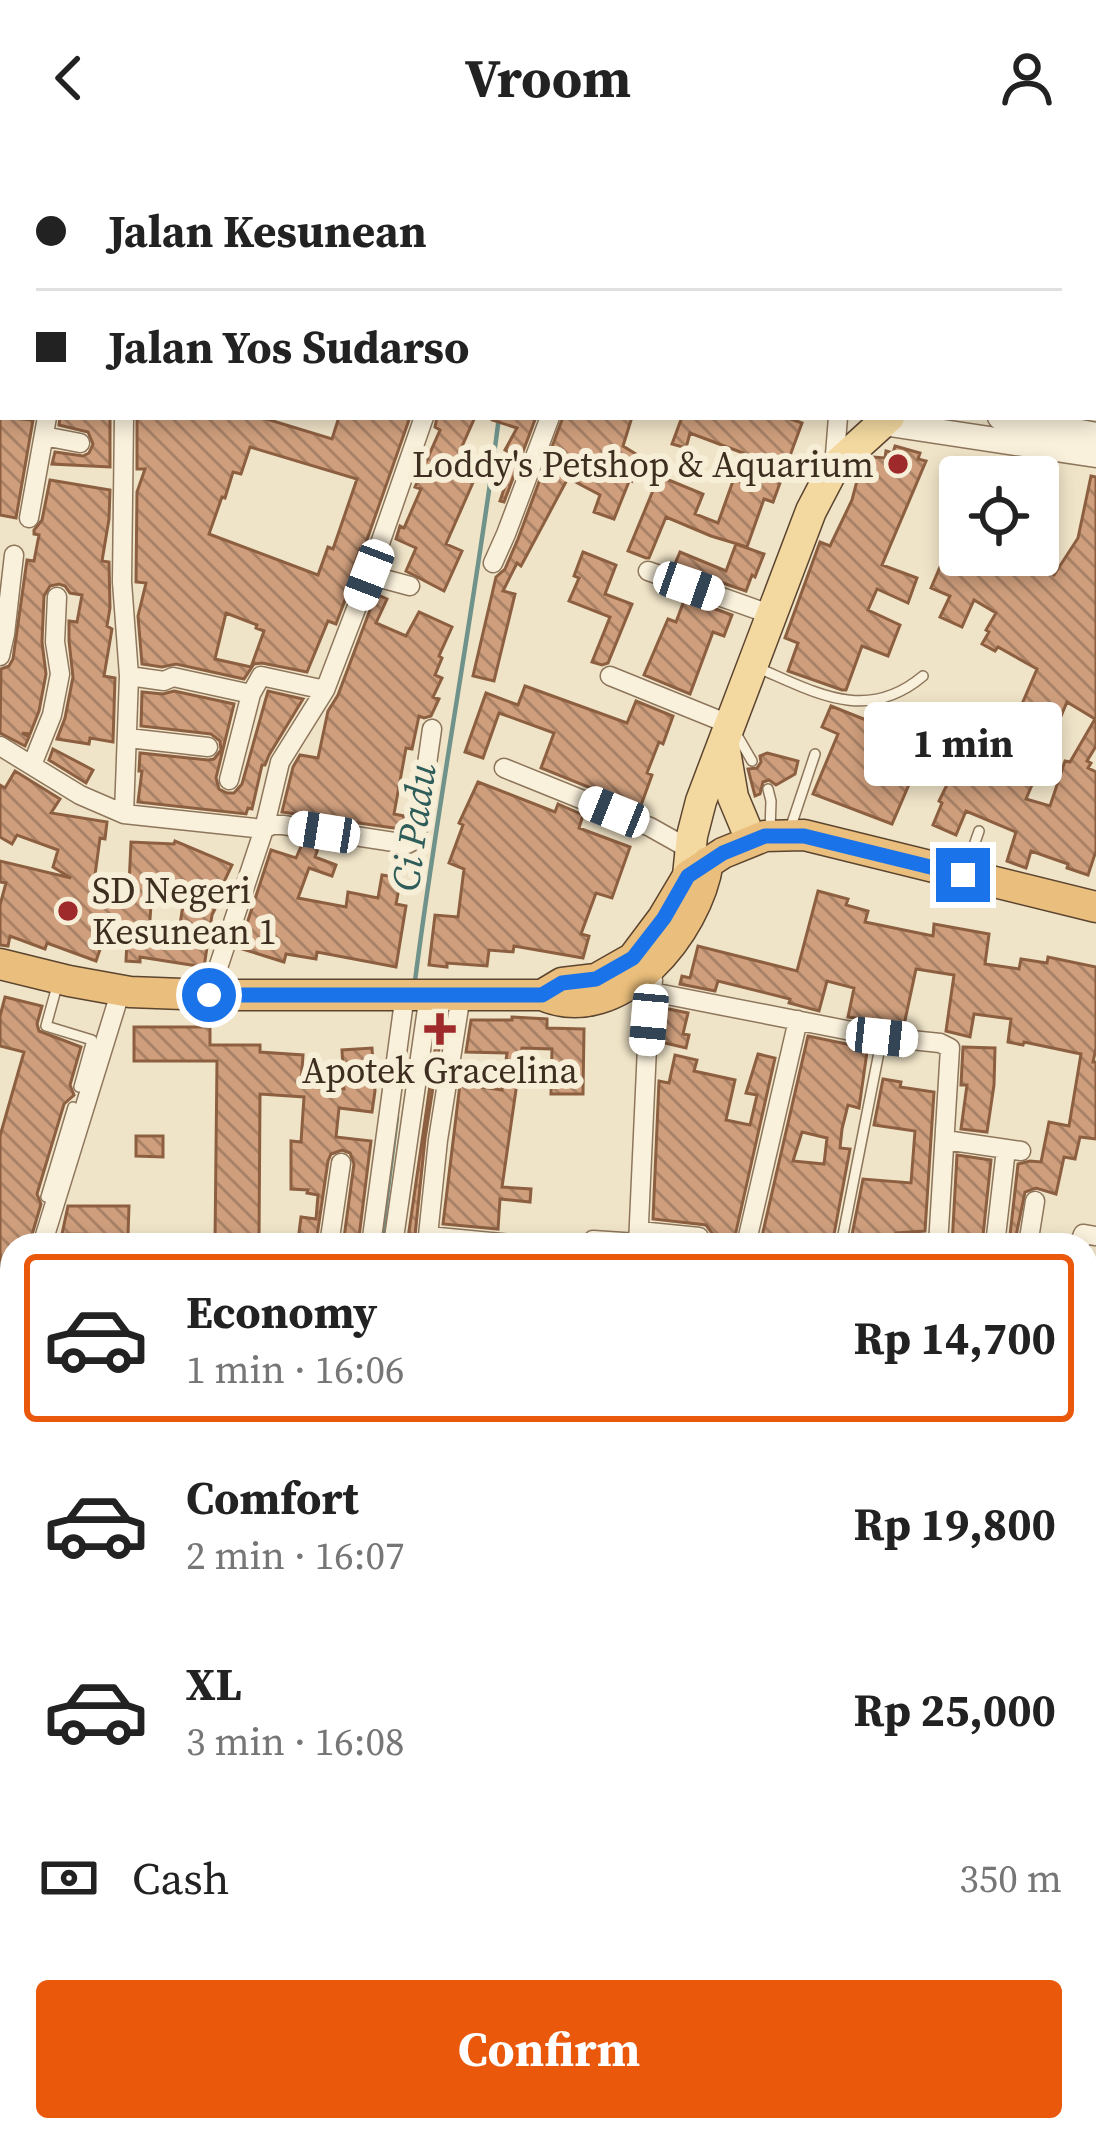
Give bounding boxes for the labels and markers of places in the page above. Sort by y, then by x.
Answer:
place label: Loddy's Petshop & Aquarium [412,440,874,489]
marker: Loddy's Petshop & Aquarium [885,451,911,477]
place label: SD Negeri Kesunean 1 [92,866,276,956]
marker: SD Negeri Kesunean 1 [55,898,81,924]
marker: Apotek Gracelina [427,1016,453,1042]
place label: Apotek Gracelina [302,1046,579,1095]

